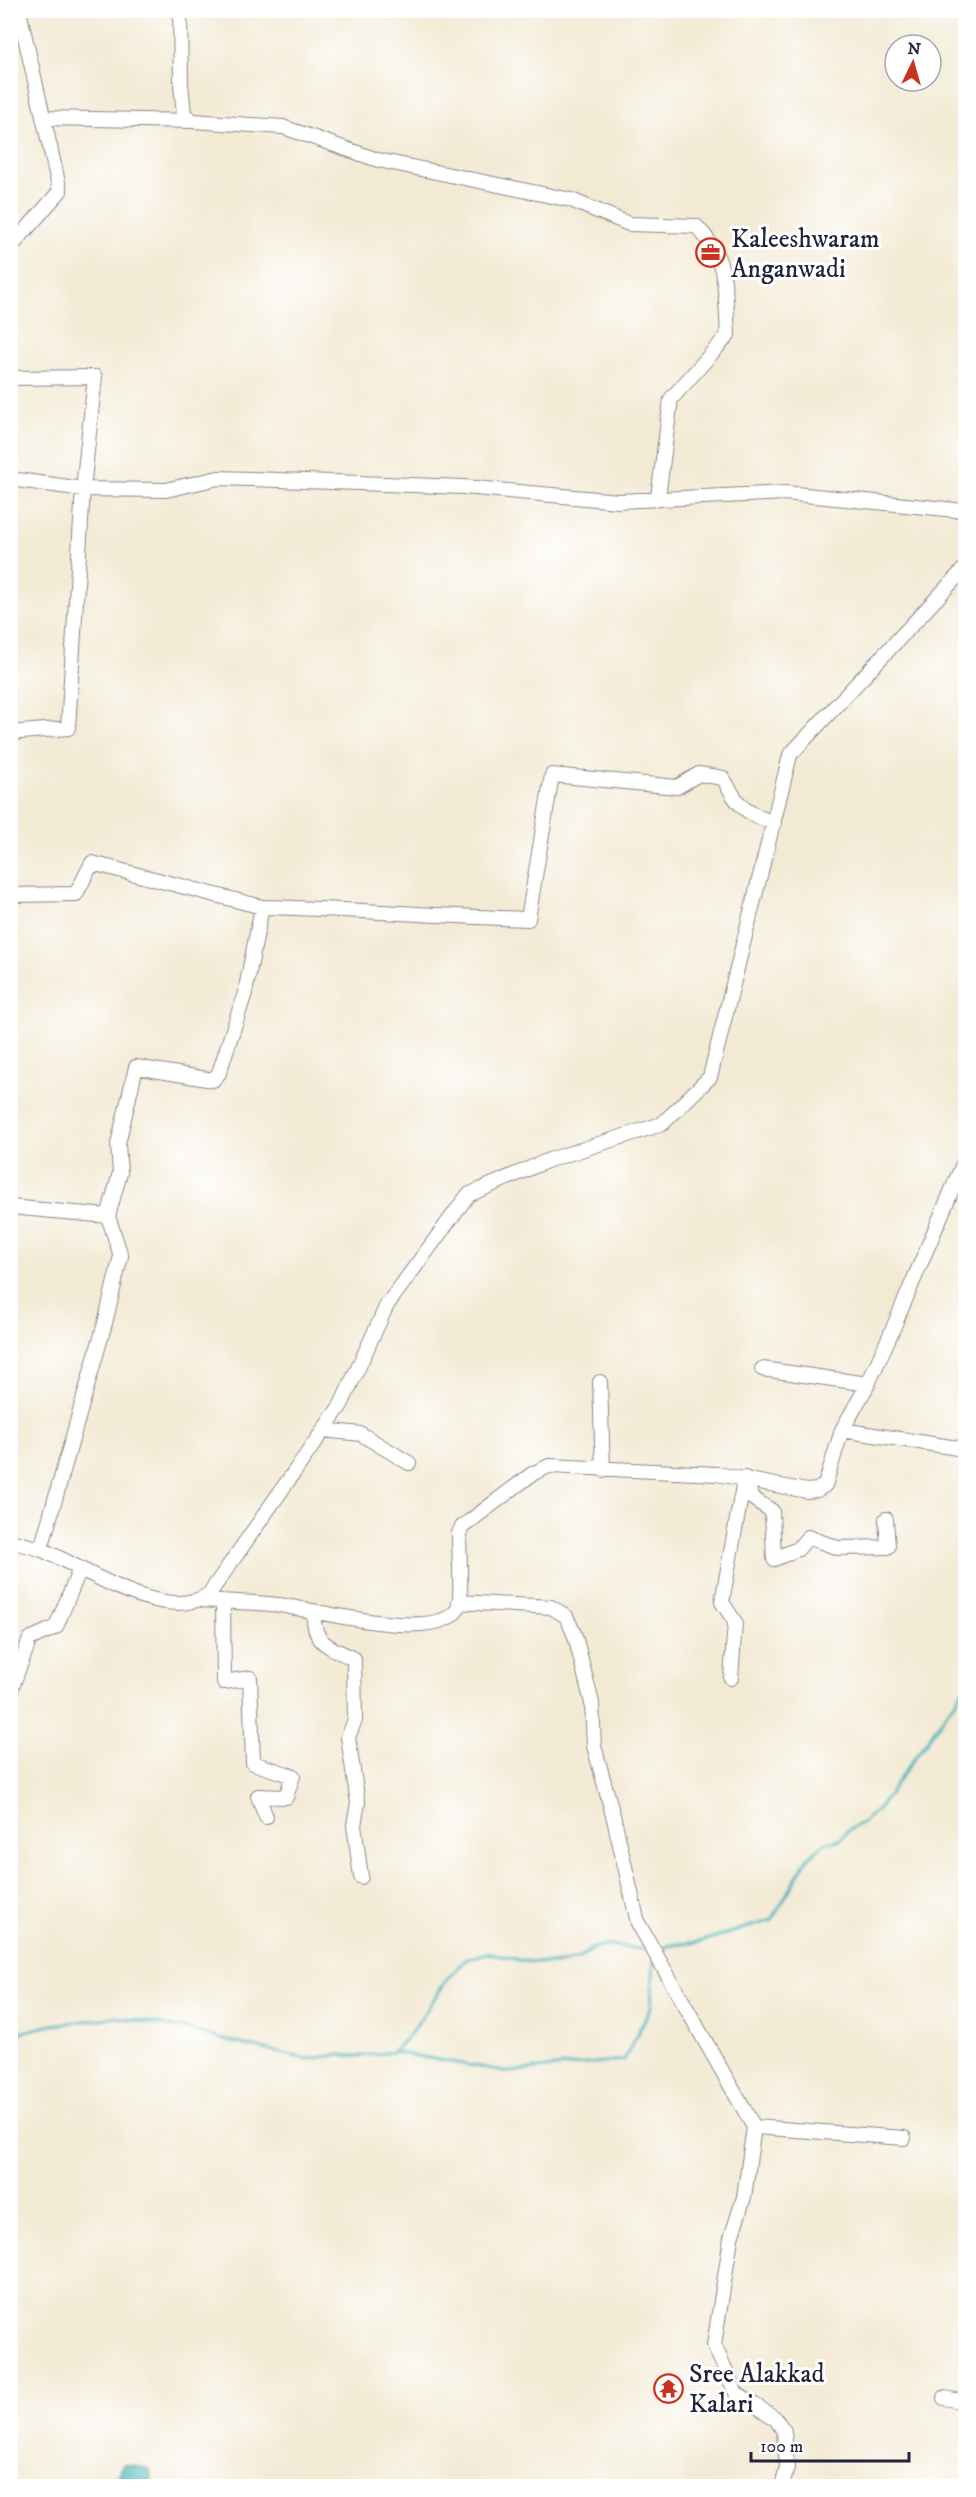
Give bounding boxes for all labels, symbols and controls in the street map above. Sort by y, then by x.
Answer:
north arrow [883,33,943,93]
text: N [907,39,922,60]
place label: Kaleeshwaram Anganwadi [731,223,880,286]
office icon: Kaleeshwaram Anganwadi [694,237,726,269]
place label: Sree Alakkad Kalari [689,2358,825,2421]
temple icon: Sree Alakkad Kalari [652,2372,684,2404]
scale bar [751,2425,908,2463]
text: 100 m [760,2436,803,2458]

